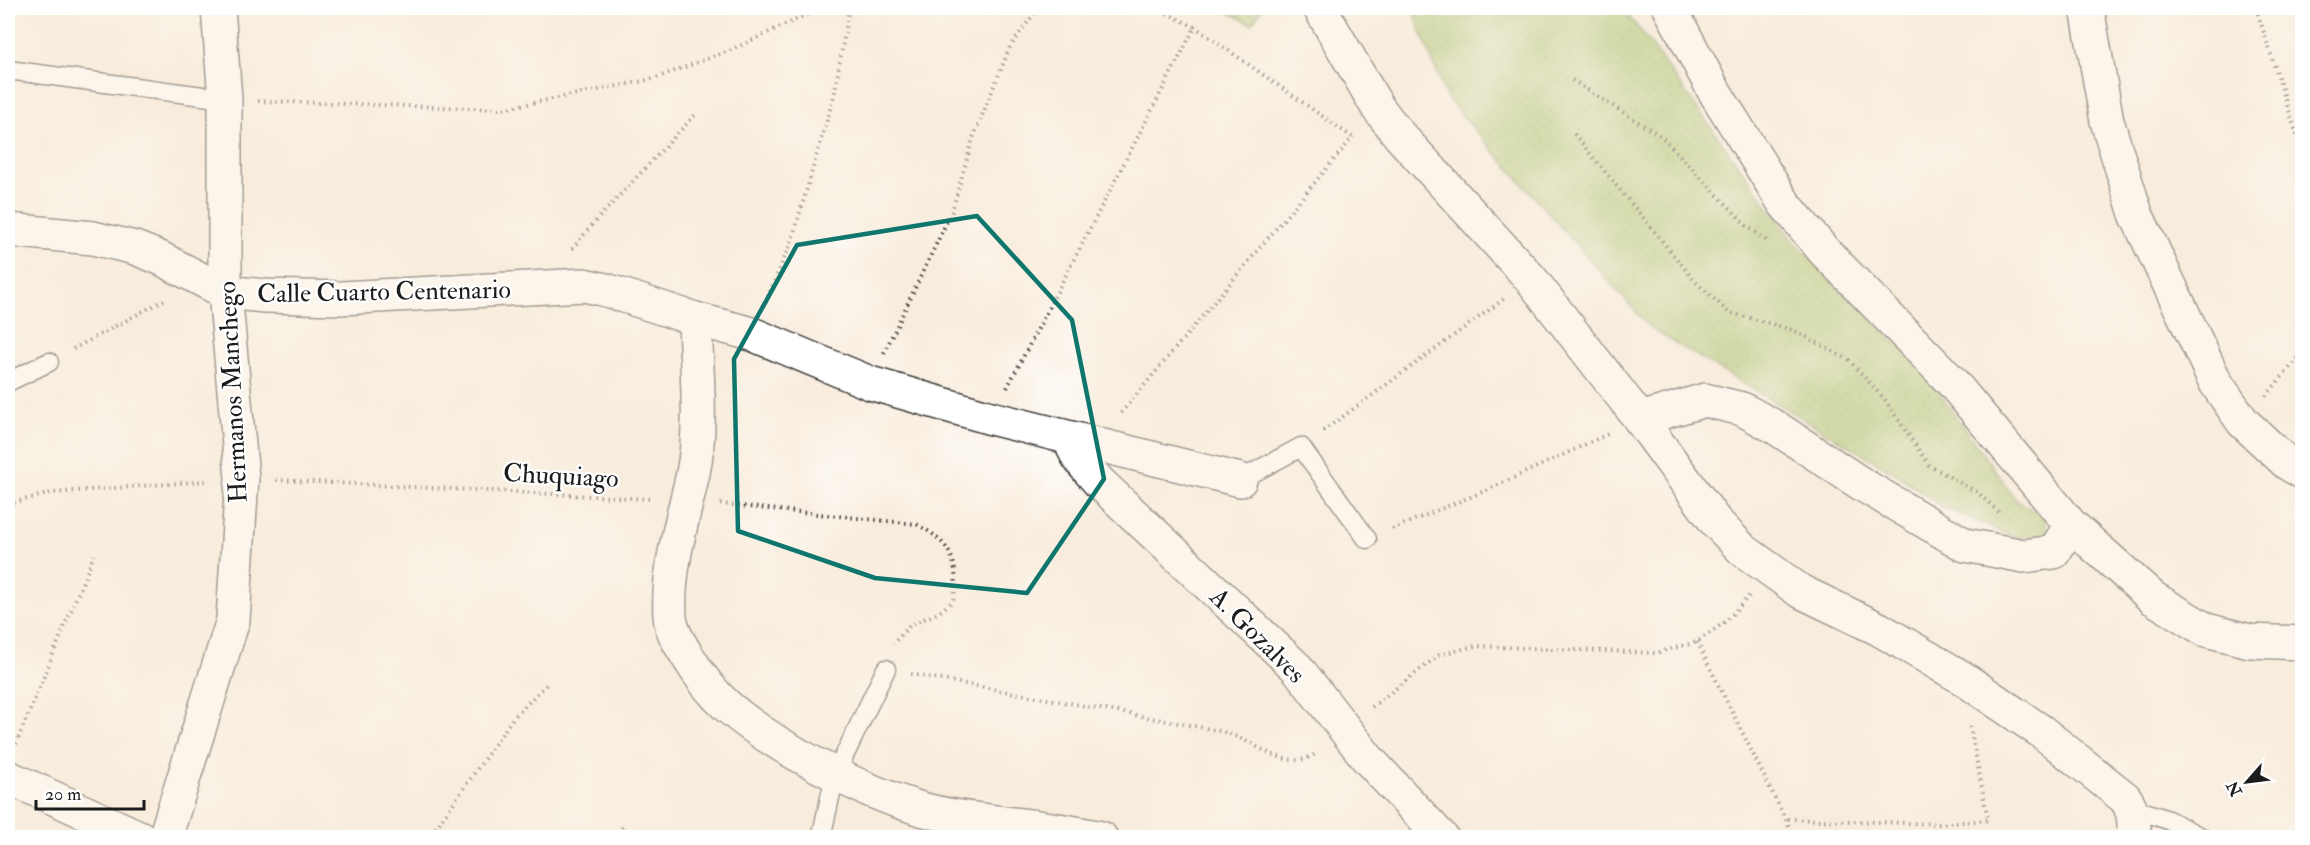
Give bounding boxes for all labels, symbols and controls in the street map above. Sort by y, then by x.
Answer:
street label: Calle Cuarto Centenario [257,274,511,310]
street label: Hermanos Manchego [211,280,255,504]
street label: Chuquiago [502,457,620,495]
street label: A. Gozalves [1202,581,1312,690]
north arrow [2217,752,2277,812]
scale bar [36,773,144,811]
text: N [2222,777,2247,800]
text: 20 m [45,783,81,806]

